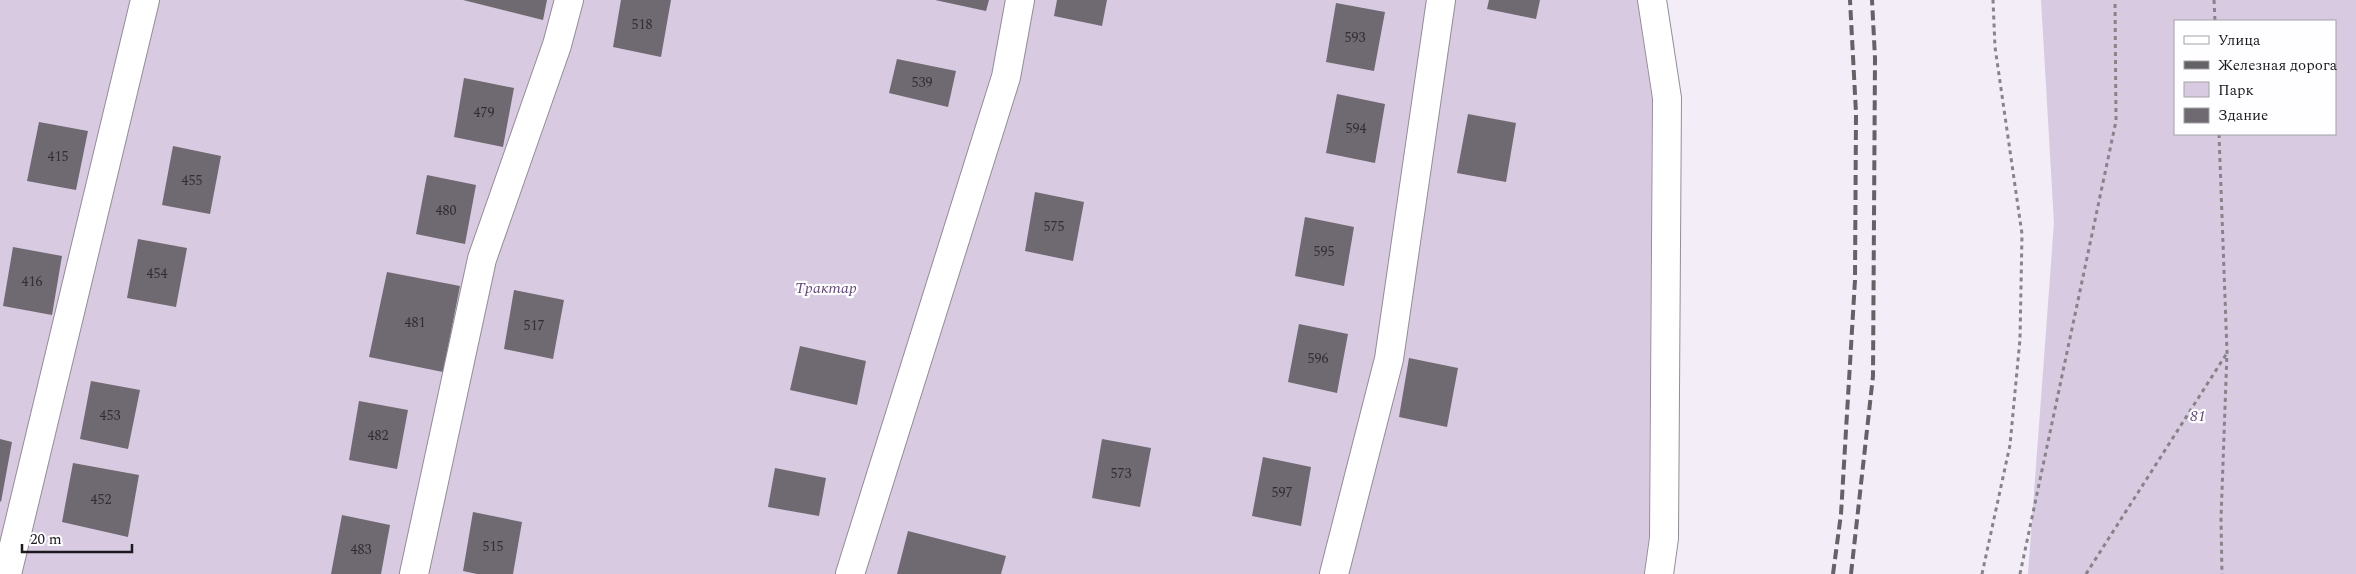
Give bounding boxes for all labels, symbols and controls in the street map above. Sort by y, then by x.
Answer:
house number: 518 [632,14,653,35]
legend [2174,20,2336,135]
house number: 593 [1345,27,1366,48]
text: Улица [2218,29,2261,52]
text: Железная дорога [2218,54,2338,77]
house number: 539 [912,72,933,93]
text: Парк [2218,79,2254,102]
house number: 479 [474,102,495,123]
text: Здание [2218,104,2268,127]
house number: 594 [1346,118,1367,139]
house number: 415 [48,146,69,167]
house number: 455 [182,170,203,191]
house number: 480 [436,200,457,221]
house number: 575 [1044,216,1065,237]
house number: 595 [1314,241,1335,262]
house number: 454 [147,263,168,284]
house number: 416 [22,271,43,292]
park label: Трактар [795,276,857,300]
house number: 481 [405,312,426,333]
house number: 517 [524,315,545,336]
house number: 596 [1308,348,1329,369]
park label: 81 [2190,404,2206,428]
house number: 453 [100,405,121,426]
house number: 482 [368,425,389,446]
house number: 573 [1111,463,1132,484]
house number: 597 [1272,482,1293,503]
house number: 452 [91,489,112,510]
scale bar [22,522,132,554]
text: 20 m [30,528,62,551]
house number: 515 [483,536,504,557]
house number: 483 [351,539,372,560]

